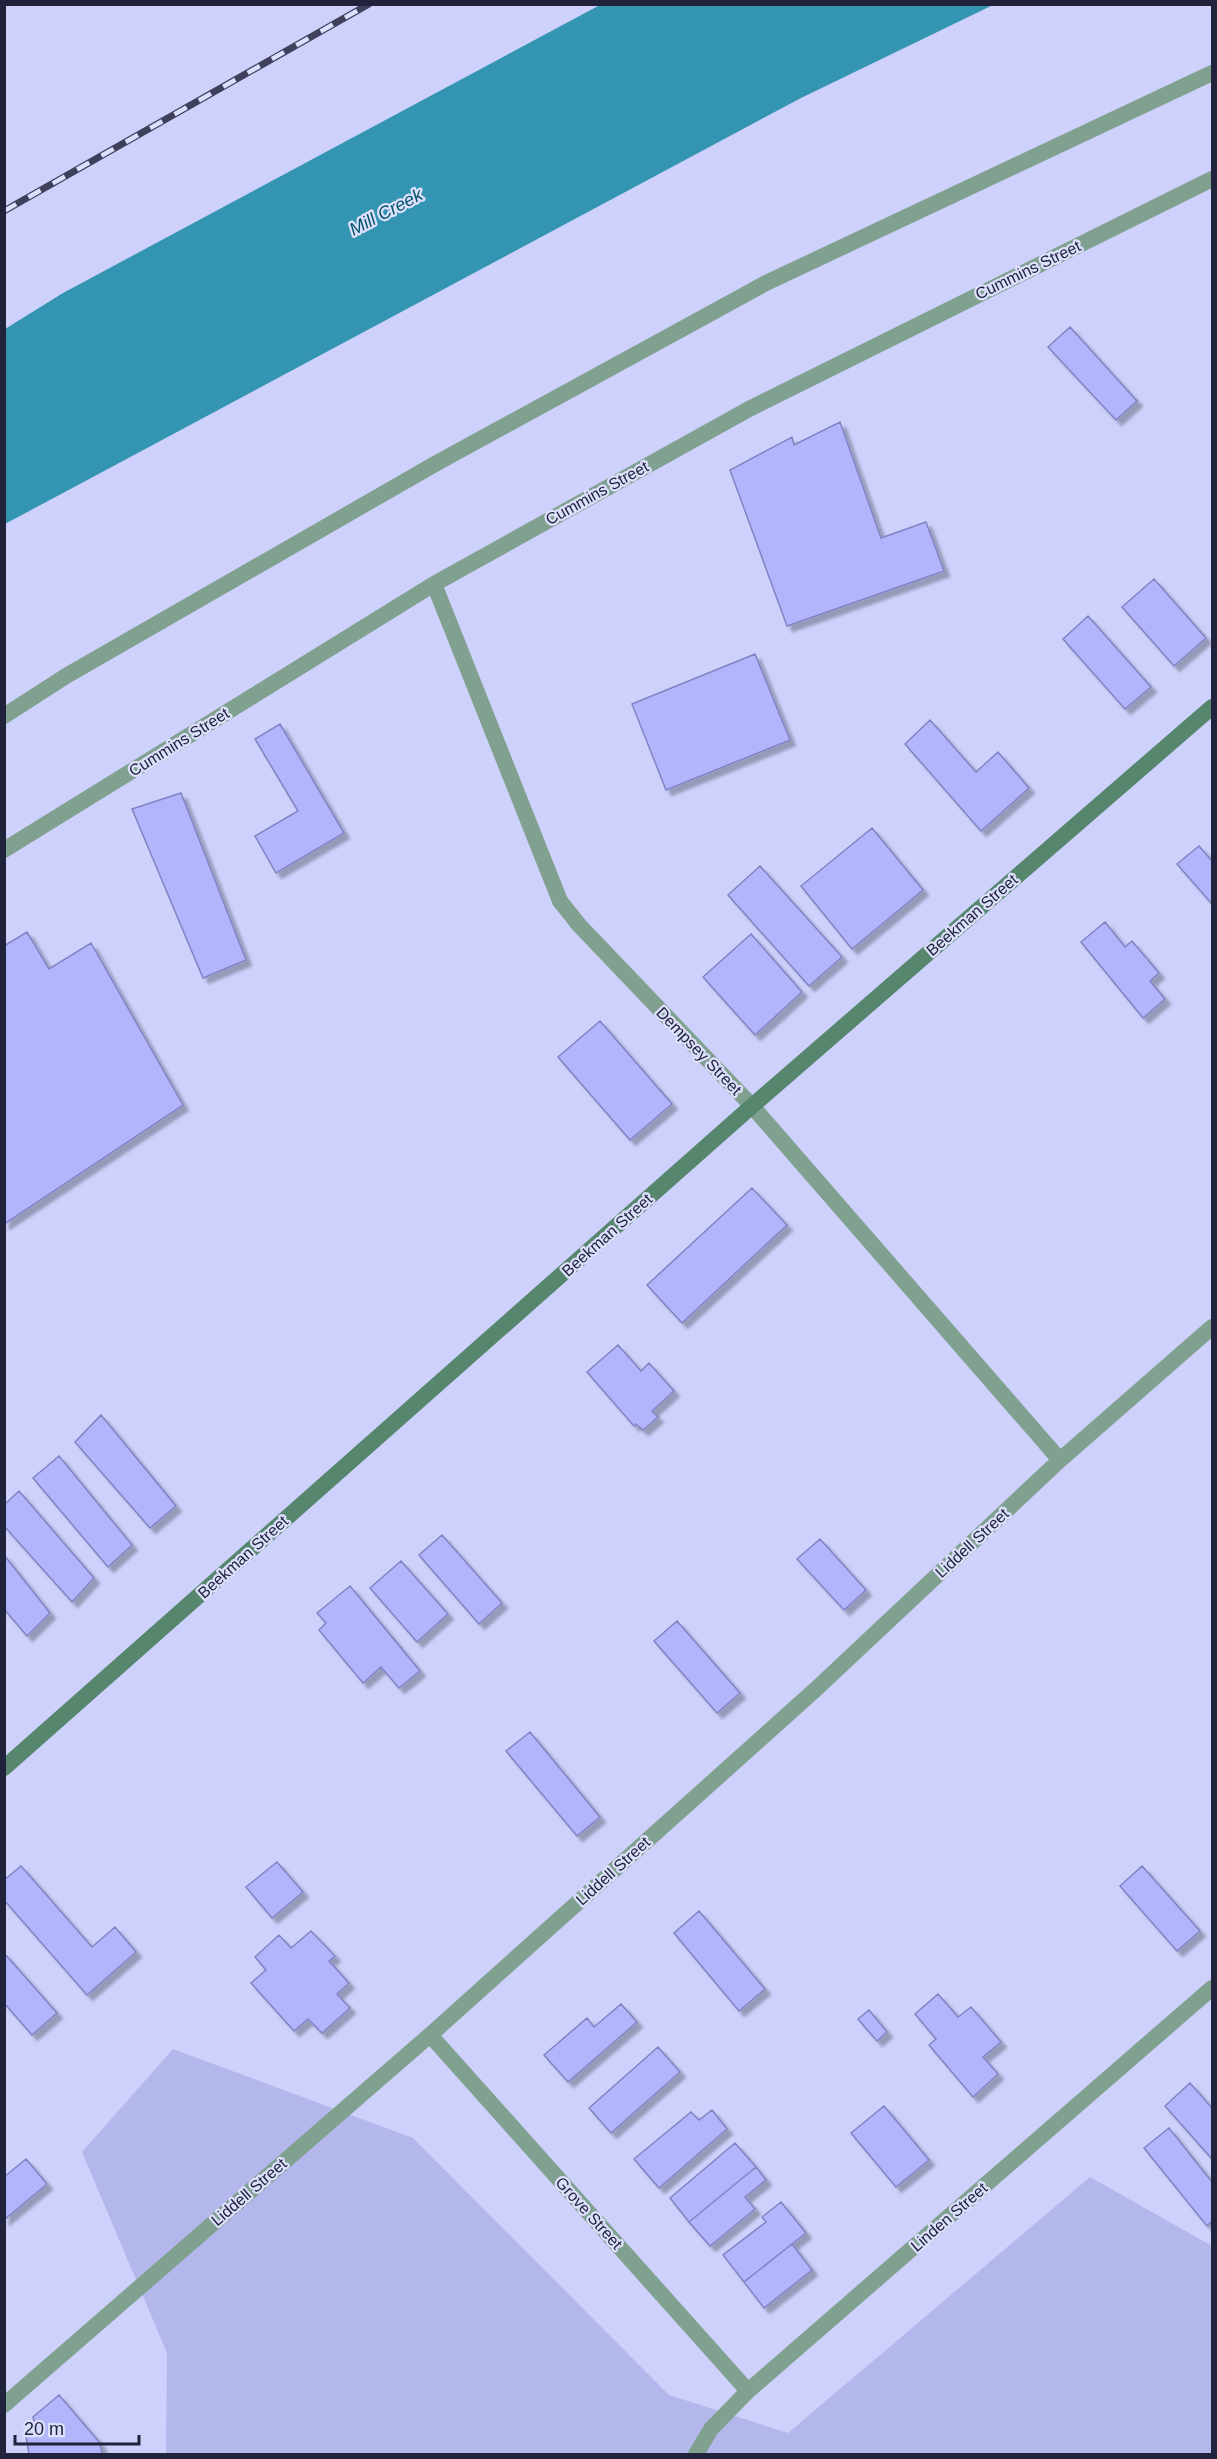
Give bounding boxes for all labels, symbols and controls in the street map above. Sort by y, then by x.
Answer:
water label: Mill Creek [346,184,427,240]
street label: Cummins Street [973,237,1084,303]
street label: Cummins Street [543,457,652,528]
street label: Cummins Street [126,704,233,780]
street label: Beekman Street [923,871,1021,959]
street label: Dempsey Street [653,1004,745,1099]
street label: Beekman Street [559,1190,656,1280]
street label: Liddell Street [932,1505,1012,1581]
street label: Beekman Street [195,1512,292,1602]
street label: Liddell Street [573,1833,654,1909]
street label: Liddell Street [208,2155,290,2229]
street label: Grove Street [552,2174,626,2253]
street label: Linden Street [908,2179,991,2255]
scale bar [15,2408,140,2446]
text: 20 m [24,2419,64,2439]

